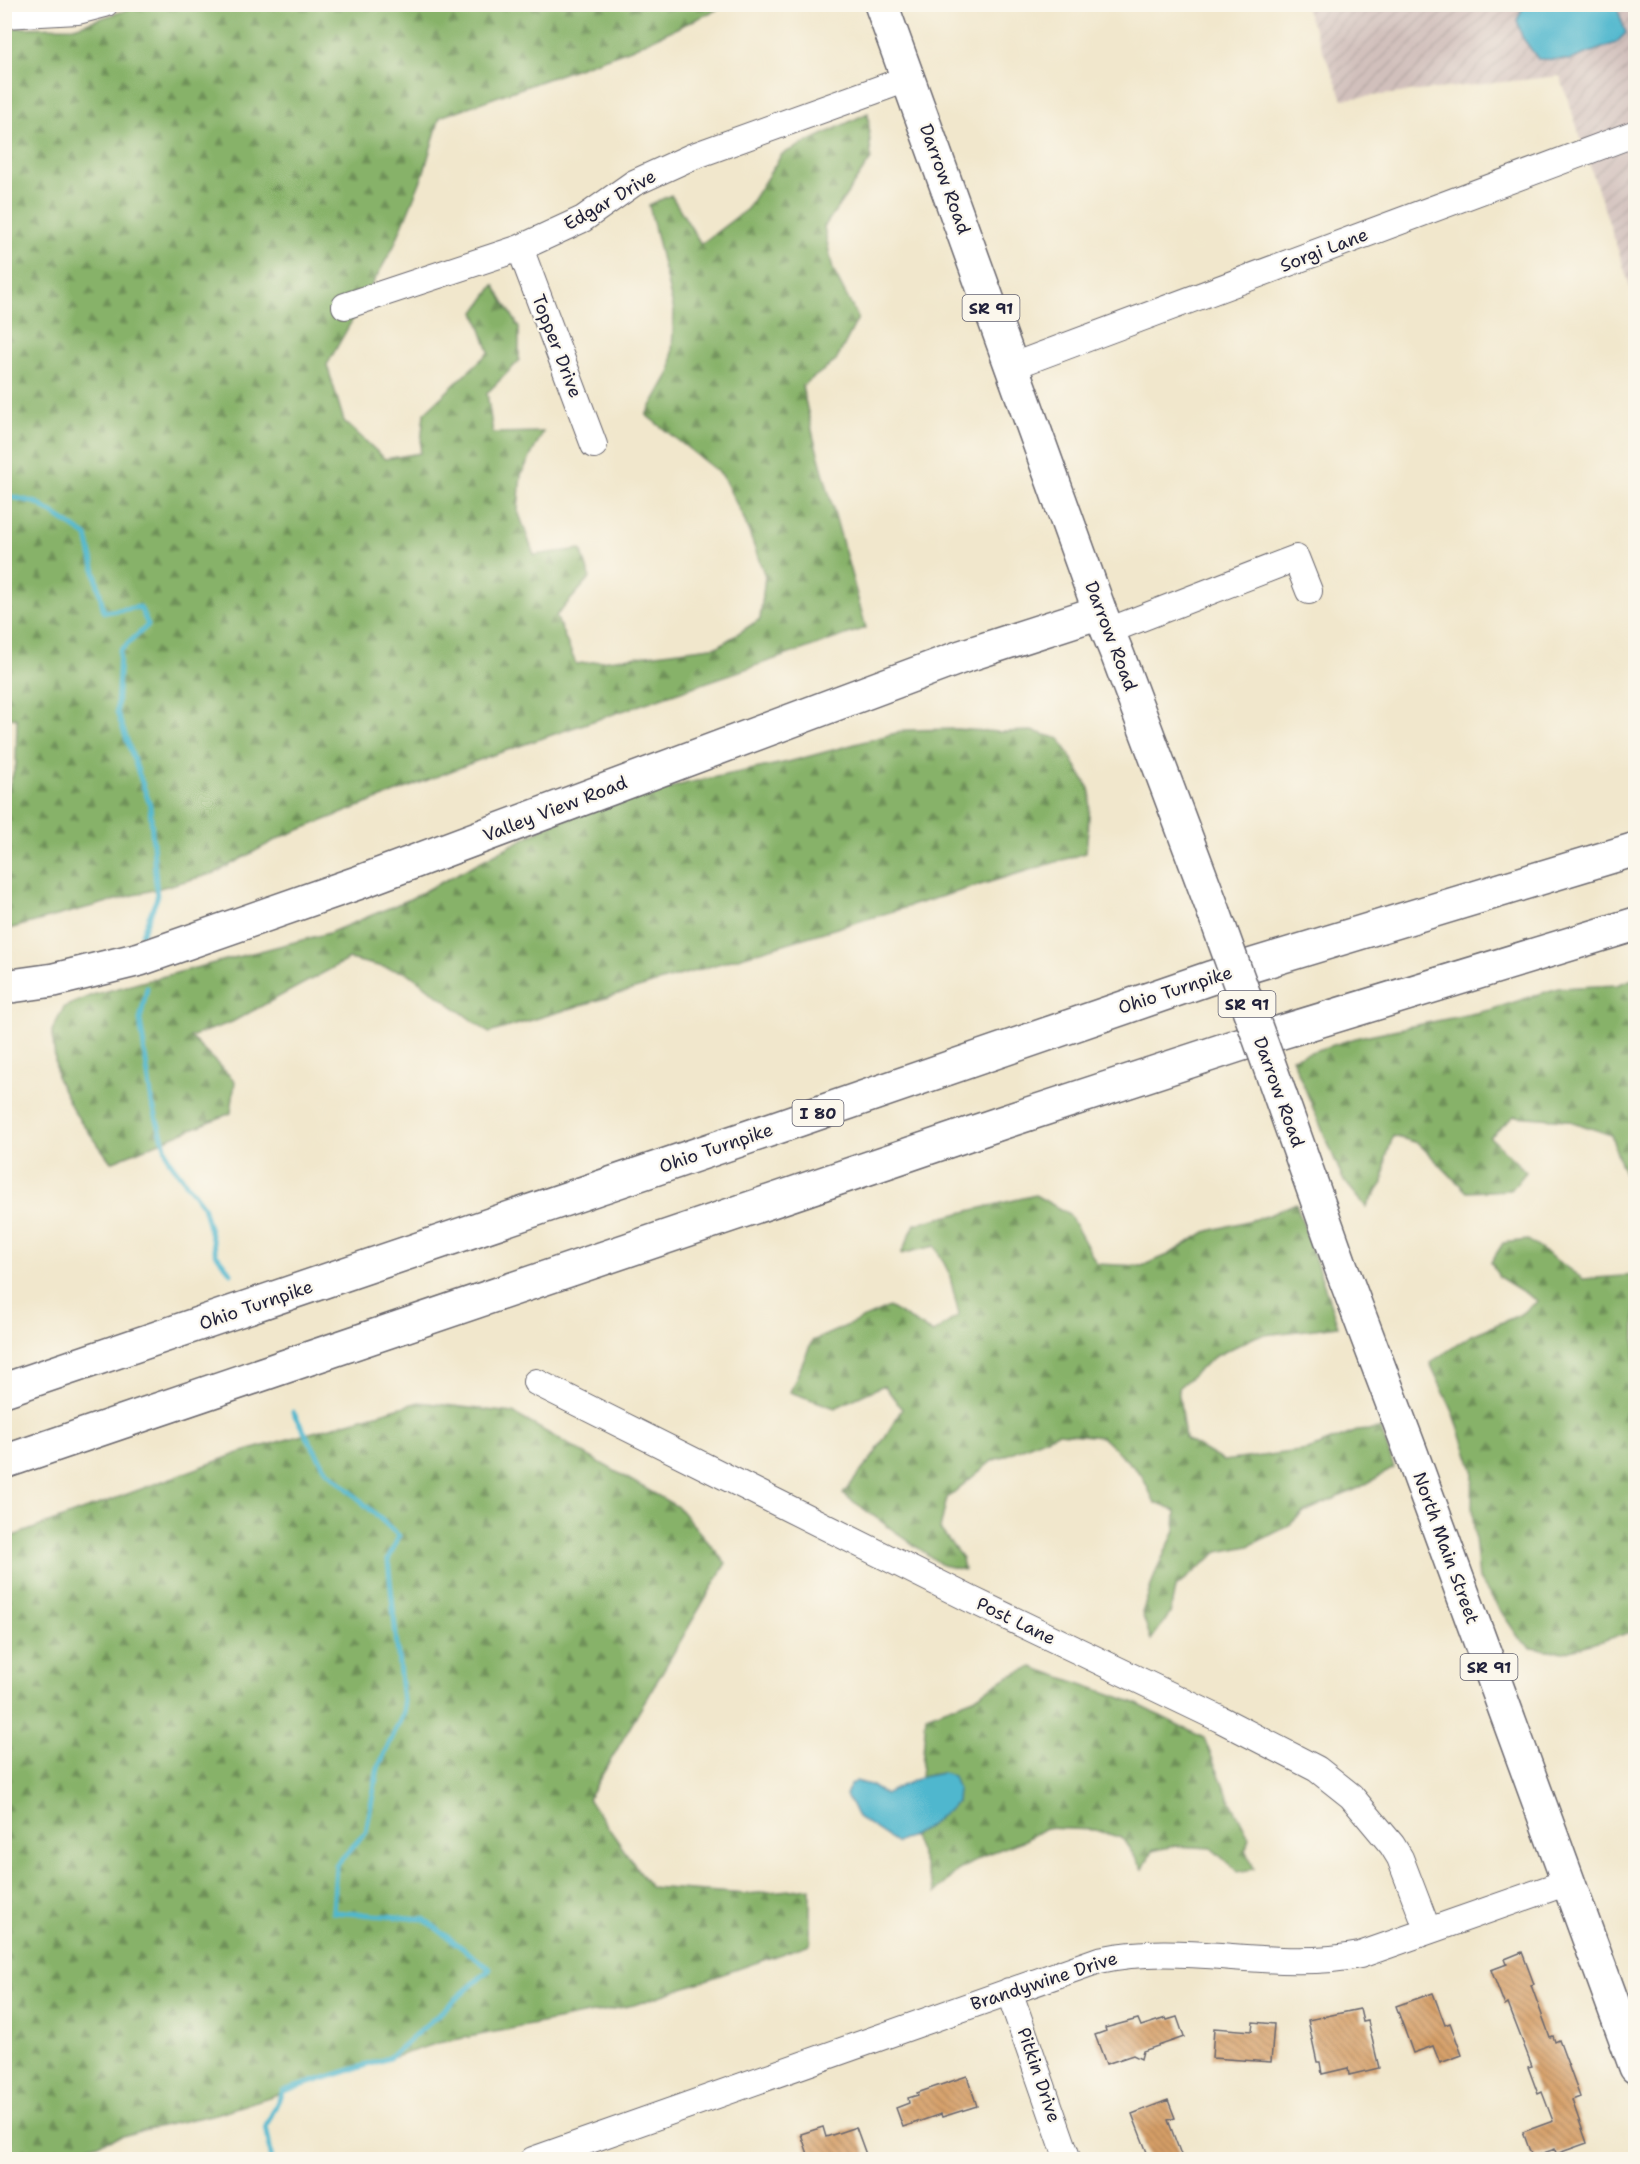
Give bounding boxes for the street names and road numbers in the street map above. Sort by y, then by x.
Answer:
street label: Darrow Road [914,121,976,237]
street label: Edgar Drive [560,164,660,236]
street label: Sorgi Lane [1277,222,1371,278]
street label: Topper Drive [526,291,588,401]
road number: SR 91 [962,295,1020,321]
street label: Darrow Road [1079,578,1143,694]
street label: Valley View Road [479,770,631,848]
street label: Ohio Turnpike [1115,960,1235,1020]
road number: SR 91 [1218,991,1276,1017]
street label: Darrow Road [1248,1034,1310,1150]
road number: I 80 [792,1100,844,1126]
street label: Ohio Turnpike [656,1117,776,1179]
street label: Ohio Turnpike [196,1274,316,1336]
street label: North Main Street [1407,1469,1485,1628]
street label: Post Lane [972,1592,1060,1650]
road number: SR 91 [1460,1654,1518,1680]
street label: Brandywine Drive [967,1946,1121,2016]
street label: Pitkin Drive [1012,2024,1066,2126]

